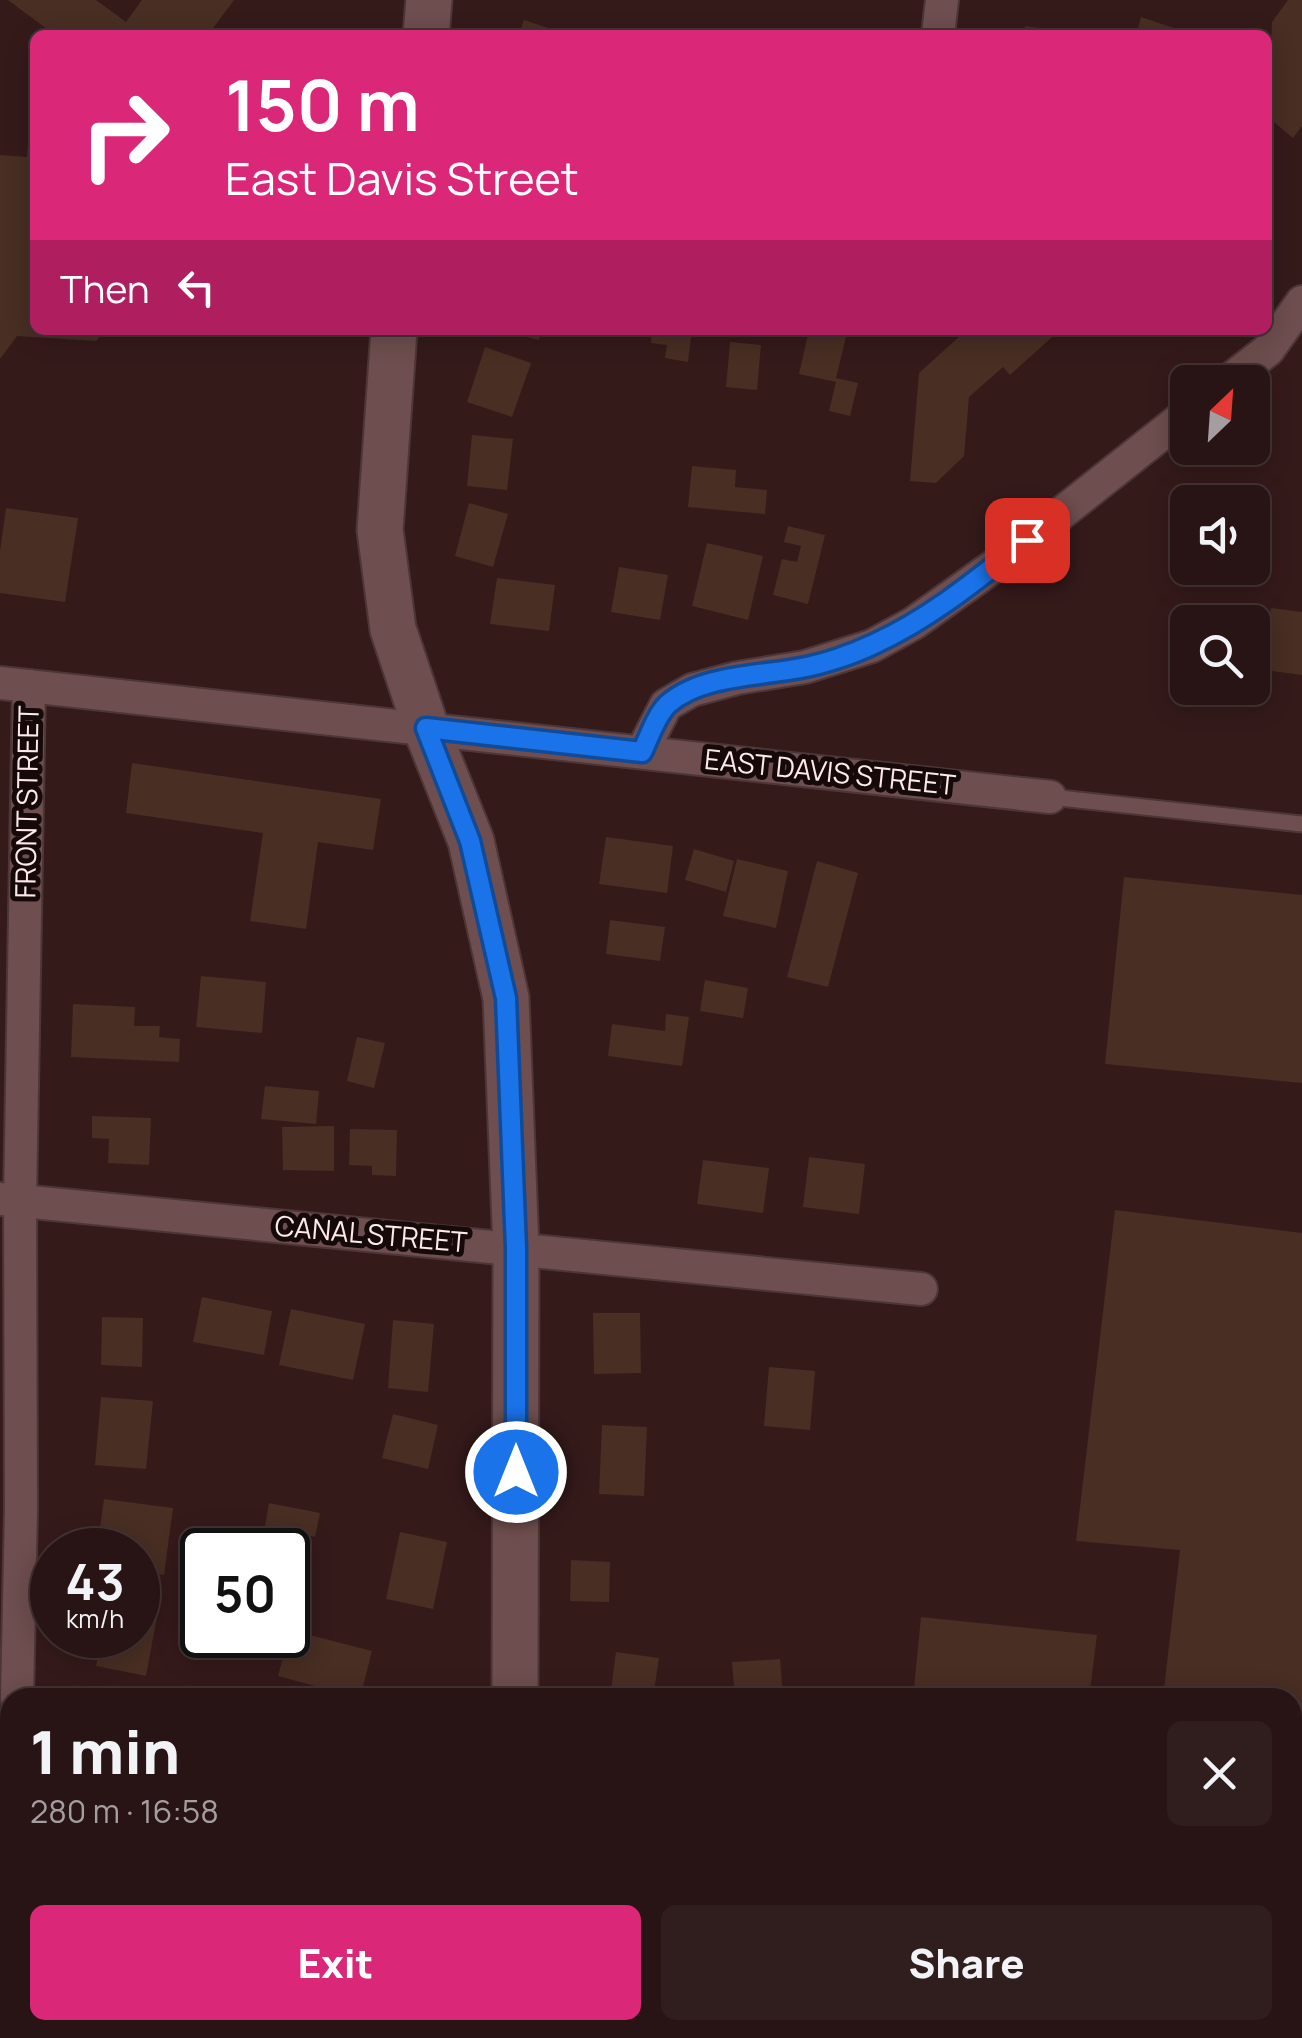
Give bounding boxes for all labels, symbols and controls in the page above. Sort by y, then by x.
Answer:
text: 150 m [225,56,420,152]
icon: right [60,70,190,200]
text: East Davis Street [225,147,579,209]
icon: left [169,260,224,315]
text: Then [60,262,149,314]
north arrow [1170,365,1270,465]
map controls [1170,365,1270,705]
button: sound [1170,485,1270,585]
pin [985,498,1070,583]
icon: arrive [1000,513,1055,568]
button: search [1170,605,1270,705]
street label: FRONT STREET [5,705,47,899]
street label: EAST DAVIS STREET [703,739,958,803]
street label: CANAL STREET [273,1206,469,1260]
position arrow [464,1420,568,1524]
speed limit sign: 50 [180,1528,310,1658]
text: 43 [65,1547,125,1615]
text: km/h [66,1601,124,1636]
text: 1 min [30,1710,180,1792]
button: close [1167,1721,1272,1826]
text: 280 m · 16:58 [30,1789,219,1833]
button: Exit [30,1905,641,2020]
button: Share [661,1905,1272,2020]

